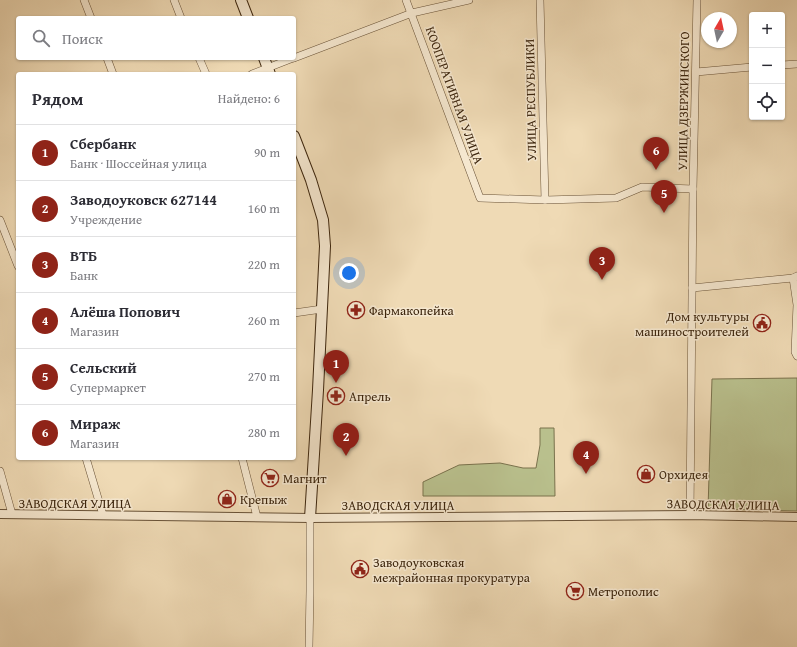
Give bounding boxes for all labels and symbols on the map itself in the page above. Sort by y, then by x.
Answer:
north arrow [701,12,737,48]
street label: КООПЕРАТИВНАЯ УЛИЦА [421,24,488,167]
street label: УЛИЦА ДЗЕРЖИНСКОГО [673,31,694,171]
street label: УЛИЦА РЕСПУБЛИКИ [520,39,541,161]
pin: 6 [643,137,669,170]
pin: 5 [651,180,677,213]
pin: 3 [589,247,615,280]
your location [339,263,359,283]
pharmacy icon: Фармакопейка [346,300,366,320]
place label: Фармакопейка [369,301,455,320]
place label: Дом культуры машиностроителей [635,307,749,341]
public building icon: Дом культуры машиностроителей [752,313,772,333]
pin: 1 [323,350,349,383]
pharmacy icon: Апрель [326,386,346,406]
place label: Апрель [349,387,391,406]
pin: 2 [333,423,359,456]
pin: 4 [573,441,599,474]
shop icon: Орхидея [636,464,656,484]
place label: Орхидея [659,465,708,484]
supermarket icon: Магнит [260,468,280,488]
place label: Магнит [283,469,327,488]
shop icon: Крепыж [217,489,237,509]
place label: Крепыж [240,490,288,509]
street label: ЗАВОДСКАЯ УЛИЦА [19,494,132,513]
street label: ЗАВОДСКАЯ УЛИЦА [666,494,780,515]
street label: ЗАВОДСКАЯ УЛИЦА [342,496,455,515]
place label: Заводоуковская межрайонная прокуратура [373,553,531,587]
public building icon: Заводоуковская межрайонная прокуратура [350,559,370,579]
supermarket icon: Метрополис [565,581,585,601]
place label: Метрополис [588,582,659,601]

